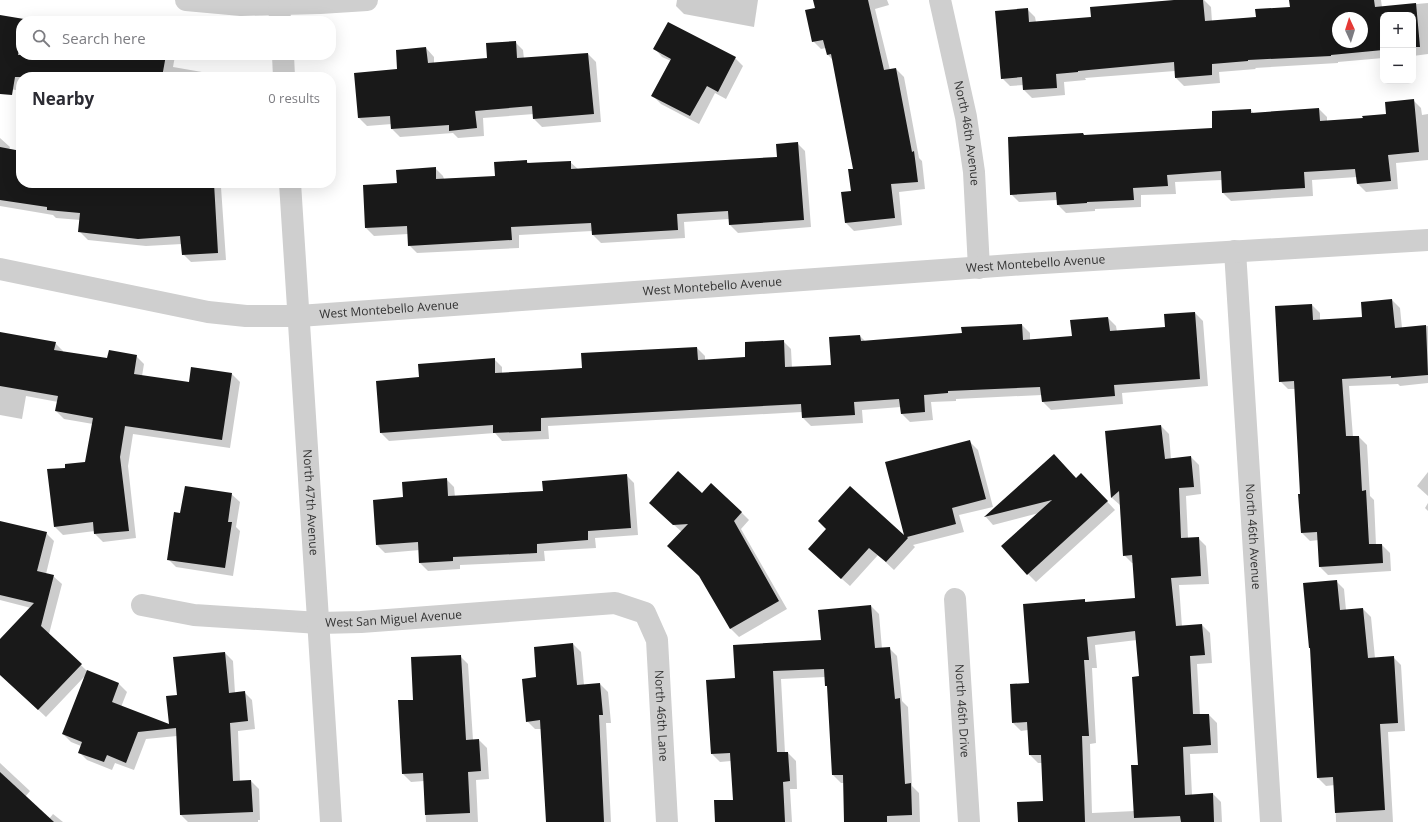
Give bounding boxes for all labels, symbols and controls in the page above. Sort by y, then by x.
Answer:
north arrow [1332,12,1368,48]
map controls [1380,12,1416,84]
button: + [1380,12,1416,48]
search box [16,16,336,60]
icon: search [30,27,52,49]
text: Search here [62,28,146,48]
button: − [1380,48,1416,84]
street label: North 46th Avenue [950,79,984,186]
text: Nearby [32,87,94,110]
text: 0 results [268,89,320,107]
street label: West Montebello Avenue [965,250,1106,276]
street label: West Montebello Avenue [642,272,783,299]
street label: West Montebello Avenue [319,296,460,323]
street label: North 47th Avenue [299,449,323,556]
street label: North 46th Avenue [1242,483,1265,590]
street label: West San Miguel Avenue [325,605,463,631]
street label: North 46th Drive [951,663,974,758]
street label: North 46th Lane [651,670,673,762]

